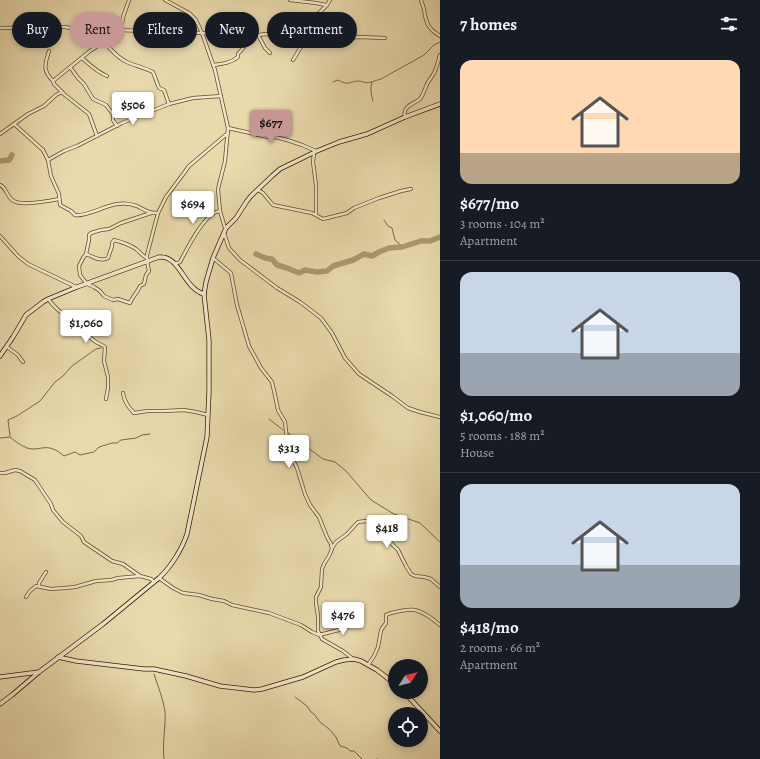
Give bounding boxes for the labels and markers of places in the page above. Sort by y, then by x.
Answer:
pin: $506 [109,92,157,126]
pin: $677 [247,110,295,144]
pin: $694 [169,191,217,225]
pin: $1,060 [53,310,119,344]
pin: $313 [265,435,313,469]
pin: $418 [363,515,411,549]
pin: $476 [319,602,367,636]

